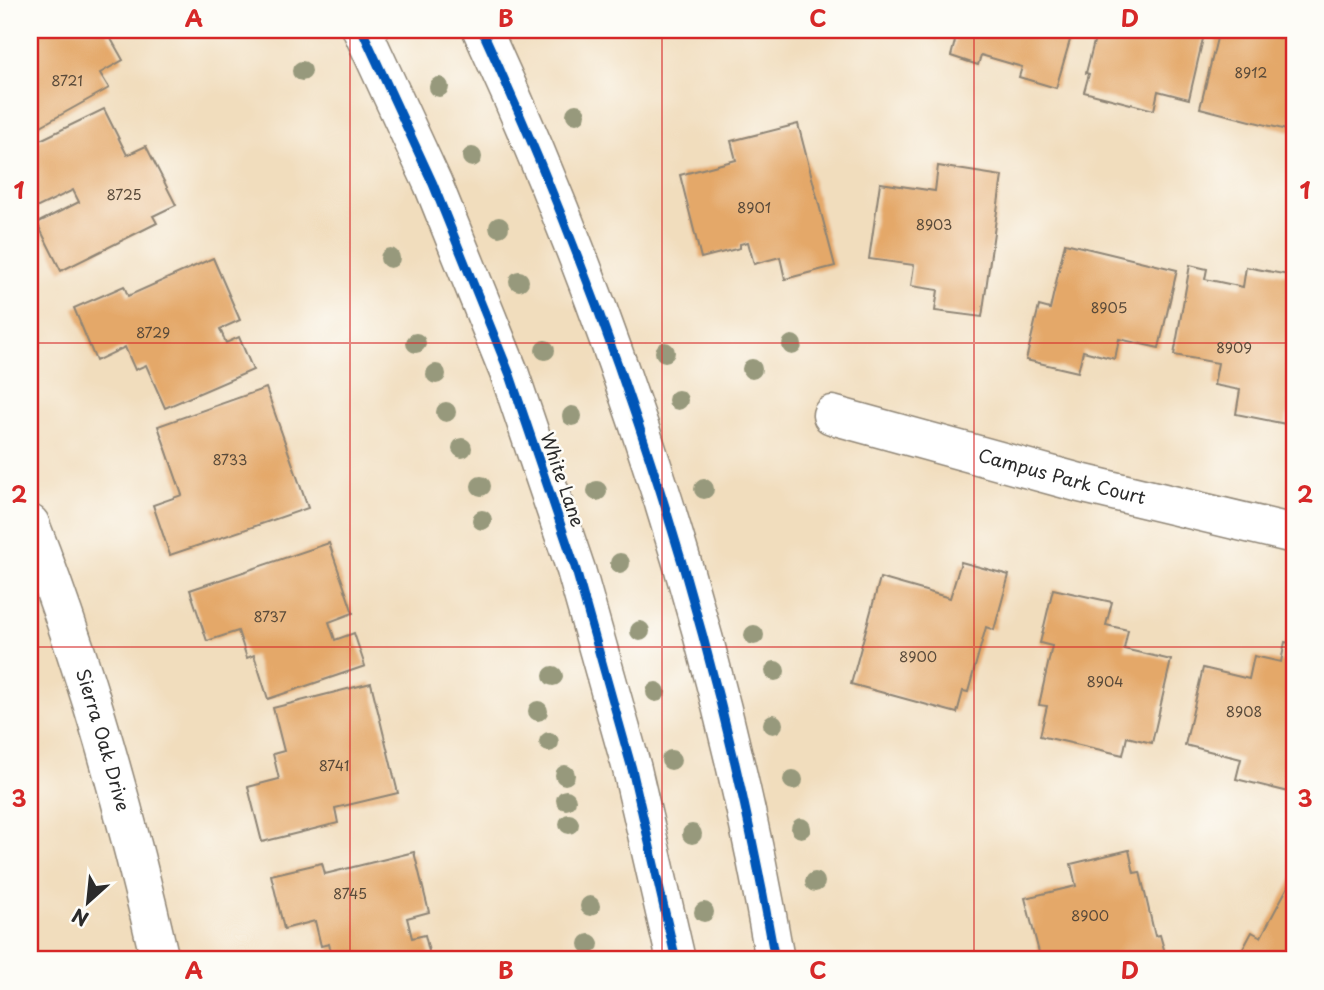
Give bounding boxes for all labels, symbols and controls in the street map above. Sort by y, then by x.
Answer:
text: A [185,0,203,35]
text: B [498,0,514,35]
text: C [809,0,827,35]
text: D [1121,0,1139,35]
house number: 8912 [1235,62,1268,83]
house number: 8721 [51,70,83,91]
text: 1 [14,172,25,207]
text: 1 [1300,172,1311,207]
house number: 8725 [107,184,142,205]
house number: 8901 [737,197,771,218]
house number: 8903 [916,214,952,235]
house number: 8905 [1091,297,1127,318]
house number: 8729 [136,322,170,343]
house number: 8909 [1216,337,1252,358]
street label: White Lane [535,429,592,530]
street label: Campus Park Court [975,441,1149,510]
house number: 8733 [213,449,247,470]
text: 2 [11,476,27,511]
text: 2 [1297,476,1313,511]
house number: 8737 [253,606,287,627]
house number: 8900 [899,646,937,667]
street label: Sierra Oak Drive [70,665,137,814]
house number: 8904 [1087,671,1123,692]
house number: 8908 [1226,701,1262,722]
house number: 8741 [319,755,349,776]
text: 3 [11,780,27,815]
text: 3 [1297,780,1313,815]
north arrow [52,867,122,937]
house number: 8745 [333,883,367,904]
text: N [67,902,93,934]
house number: 8900 [1071,905,1109,926]
text: A [185,952,203,987]
text: B [498,952,514,987]
text: C [809,952,827,987]
text: D [1121,952,1139,987]

